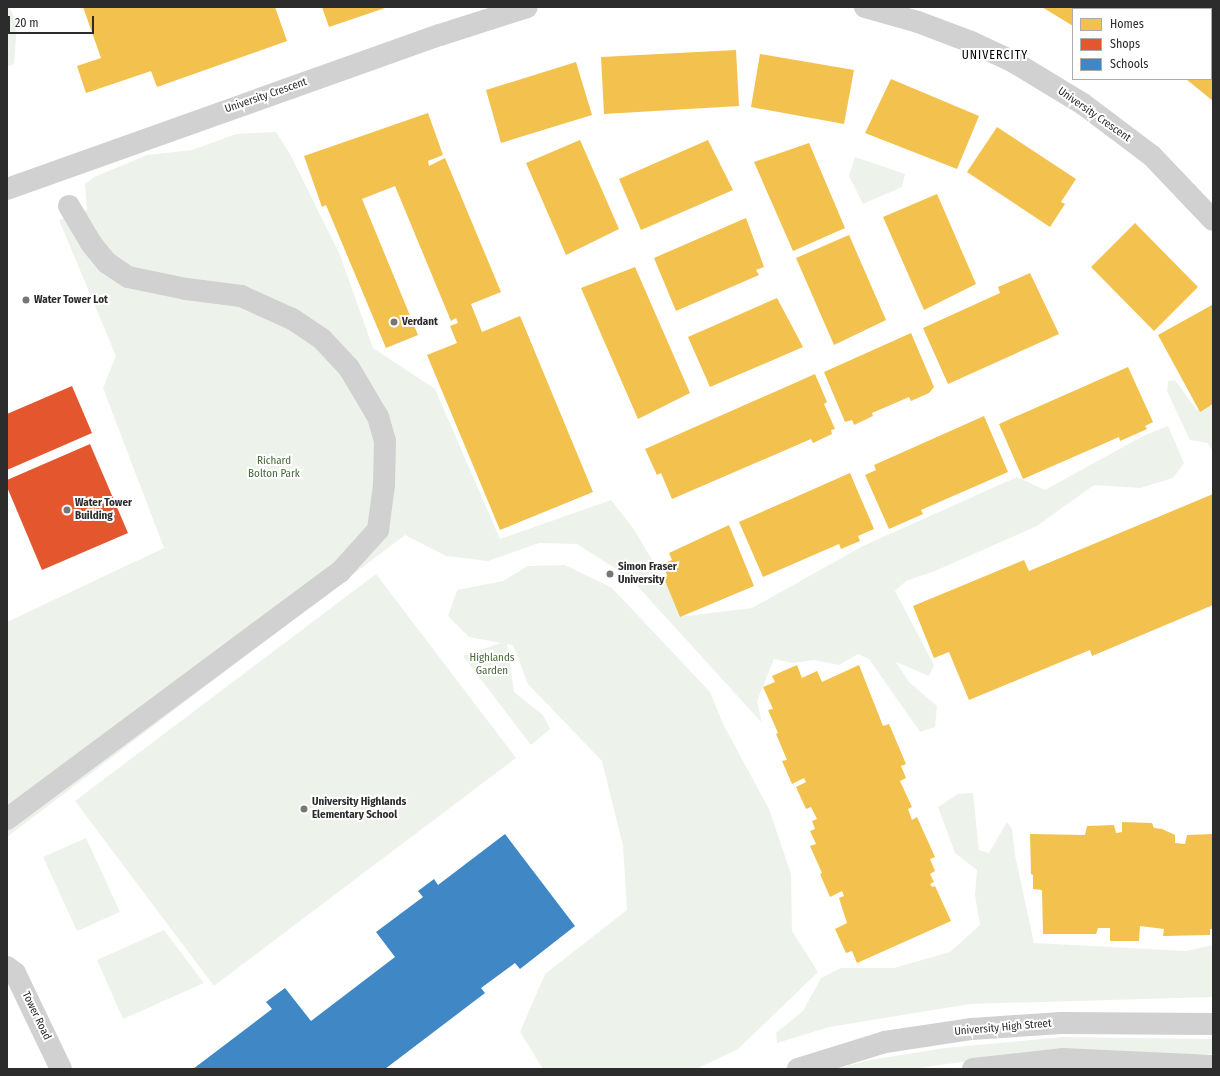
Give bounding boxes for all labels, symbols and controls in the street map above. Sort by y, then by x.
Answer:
scale bar [10,8,96,34]
legend [1072,8,1212,80]
text: 20 m [15,16,39,30]
text: Homes [1110,17,1144,31]
text: Shops [1110,37,1140,51]
district label: UNIVERCITY [962,49,1028,63]
text: Schools [1110,57,1148,71]
street label: University Crescent [223,76,309,116]
street label: University Crescent [1055,85,1133,145]
place label: Water Tower Lot [34,293,108,307]
marker: Water Tower Lot [21,295,31,305]
place label: Verdant [402,315,438,329]
marker: Verdant [389,317,399,327]
park label: Richard Bolton Park [248,455,300,481]
place label: Water Tower Building [75,497,132,523]
marker: Water Tower Building [62,505,72,515]
place label: Simon Fraser University [618,561,677,587]
marker: Simon Fraser University [605,569,615,579]
park label: Highlands Garden [469,652,515,678]
place label: University Highlands Elementary School [312,796,406,822]
marker: University Highlands Elementary School [299,804,309,814]
street label: Tower Road [19,990,53,1042]
street label: University High Street [954,1017,1052,1039]

